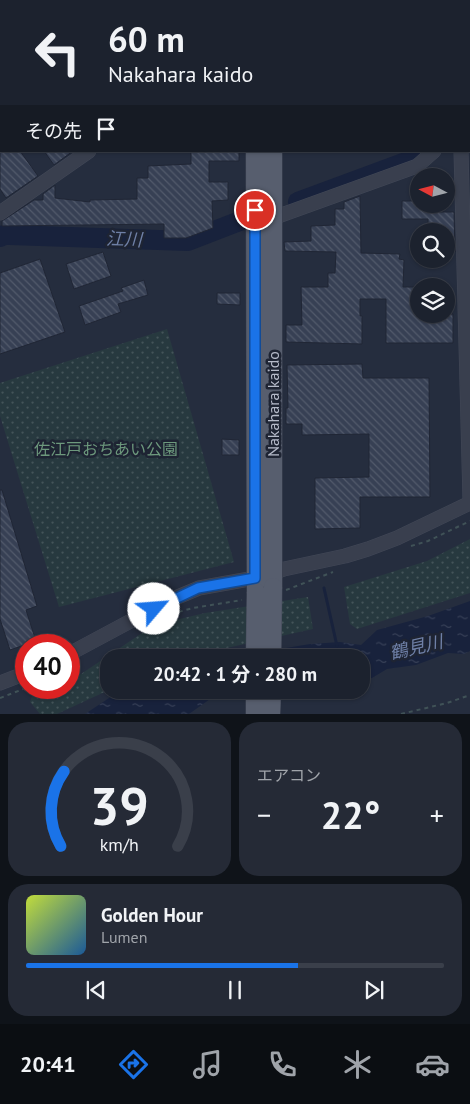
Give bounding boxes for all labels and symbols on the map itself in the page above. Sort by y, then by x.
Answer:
north arrow [410,168,455,212]
pin [234,189,276,231]
water label: 江川 [106,227,144,251]
street label: Nakahara kaido [263,351,283,457]
park label: 佐江戸おちあい公園 [34,439,178,459]
position arrow [127,582,179,634]
water label: 鶴見川 [387,629,447,664]
speed limit sign: 40 [15,634,80,699]

